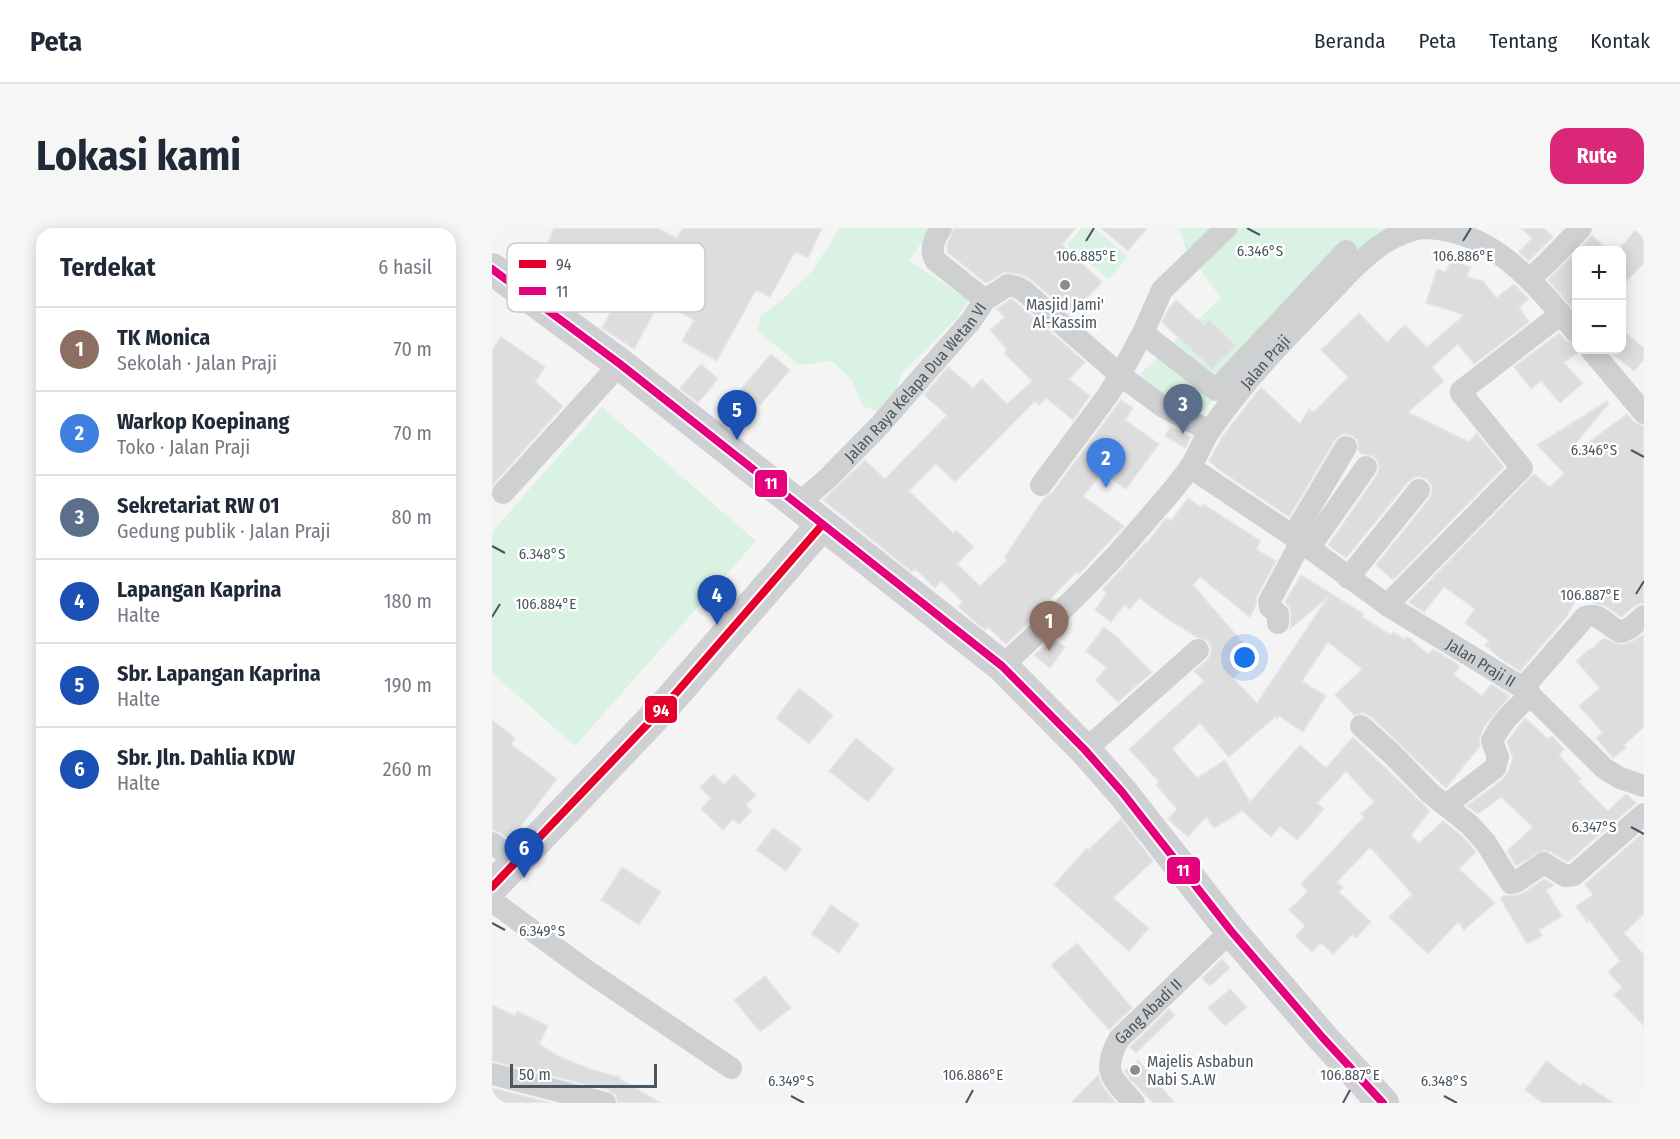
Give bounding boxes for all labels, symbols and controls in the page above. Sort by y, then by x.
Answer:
text: Peta [30,25,82,58]
text: Beranda [1314,28,1386,54]
text: Peta [1419,28,1456,54]
text: Tentang [1489,28,1557,54]
text: Kontak [1590,28,1650,54]
button: Rute [1550,128,1644,184]
text: Lokasi kami [36,131,241,181]
text: 6.346°S [1237,242,1283,260]
legend [507,243,705,312]
map controls [1572,246,1626,354]
button: + [1572,246,1626,300]
text: 106.885°E [1056,247,1116,265]
text: 106.886°E [1433,247,1493,265]
text: Terdekat [60,252,156,283]
text: 6 hasil [378,255,432,279]
text: 94 [556,255,572,274]
marker: Masjid Jami' Al-Kassim [1058,278,1072,292]
text: 11 [556,282,568,301]
place label: Masjid Jami' Al-Kassim [1026,295,1104,332]
street label: Jalan Raya Kelapa Dua Wetan VI [841,299,990,466]
button: − [1572,300,1626,354]
text: TK Monica [117,324,210,351]
street label: Jalan Praji [1237,331,1294,393]
text: 1 [75,337,84,361]
text: 70 m [394,337,432,361]
text: Sekolah · Jalan Praji [117,351,277,375]
pin: 3 [1164,384,1202,434]
pin: 5 [718,390,756,440]
text: Warkop Koepinang [117,408,289,435]
text: 2 [75,421,84,445]
text: 70 m [394,421,432,445]
text: Toko · Jalan Praji [117,435,250,459]
pin: 2 [1086,438,1126,488]
text: 6.346°S [1571,441,1617,459]
line badge: 11 [754,469,788,498]
text: 11 [764,474,778,493]
text: Sekretariat RW 01 [117,492,280,519]
text: 3 [75,505,84,529]
text: 80 m [392,505,432,529]
text: Gedung publik · Jalan Praji [117,519,331,543]
text: 6.348°S [519,545,565,563]
text: Lapangan Kaprina [117,576,281,603]
pin: 4 [698,576,736,625]
text: 106.887°E [1560,586,1620,604]
text: 4 [74,589,85,613]
text: 180 m [384,589,432,613]
text: 106.884°E [516,595,576,613]
pin: 1 [1030,602,1068,651]
text: Halte [117,603,160,627]
street label: Jalan Praji II [1443,635,1519,691]
your location [1230,643,1259,672]
text: Sbr. Lapangan Kaprina [117,660,321,687]
text: 5 [75,673,84,697]
text: 190 m [384,673,432,697]
text: Halte [117,687,160,711]
line badge: 94 [644,695,678,724]
text: 94 [653,701,669,720]
text: Sbr. Jln. Dahlia KDW [117,744,295,771]
text: 6 [74,757,85,781]
text: 260 m [383,757,432,781]
text: Halte [117,771,160,795]
text: 6.347°S [1571,818,1617,836]
pin: 6 [504,828,543,878]
line badge: 11 [1166,856,1201,885]
text: 11 [1176,861,1190,880]
text: 6.349°S [519,922,565,940]
street label: Gang Abadi II [1111,975,1186,1048]
place label: Majelis Asbabun Nabi S.A.W [1147,1052,1254,1089]
scale bar [510,1061,657,1088]
marker: Majelis Asbabun Nabi S.A.W [1128,1063,1142,1077]
text: 50 m [519,1065,551,1084]
text: 106.886°E [943,1066,1003,1084]
text: 106.887°E [1320,1066,1380,1084]
text: 6.349°S [768,1072,814,1090]
text: 6.348°S [1421,1072,1467,1090]

